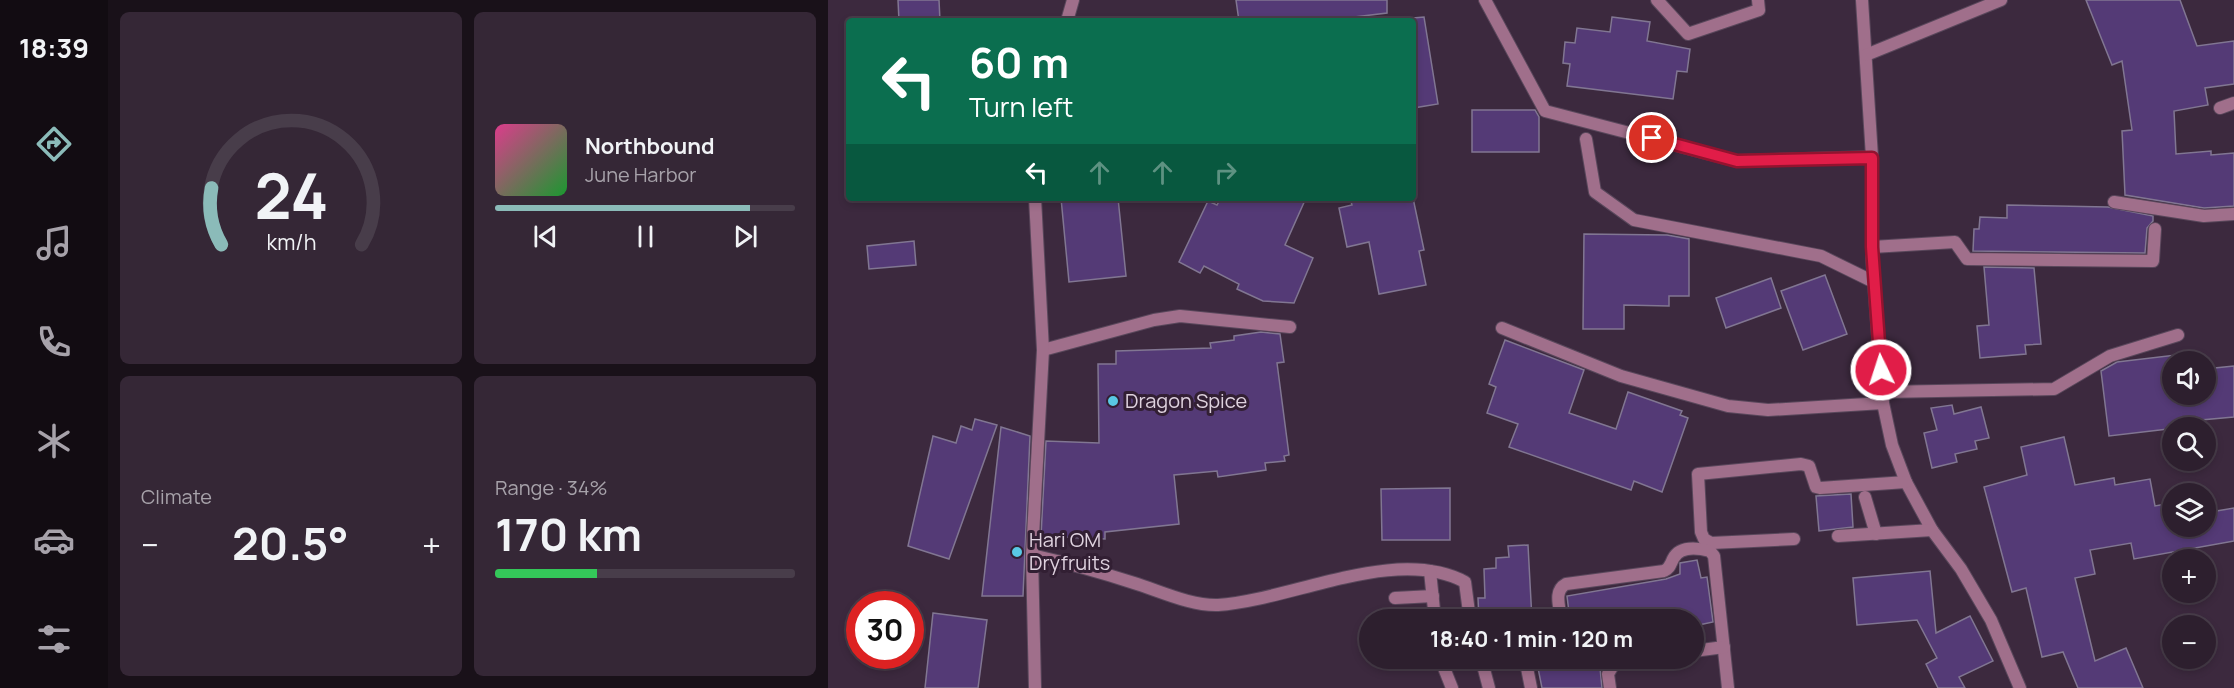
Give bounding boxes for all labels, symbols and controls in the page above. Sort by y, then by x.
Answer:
text: 18:39 [19,29,89,66]
text: 60 m [969,33,1069,91]
icon: left [870,42,948,120]
text: Turn left [969,88,1073,125]
pin [1626,112,1677,163]
icon: arrive [1635,121,1668,154]
icon: directions [33,123,75,165]
text: Northbound [585,131,715,161]
text: 24 [254,152,328,238]
icon: left [1020,156,1053,189]
icon: ahead [1083,156,1116,189]
icon: ahead [1146,156,1179,189]
icon: right [1209,156,1242,189]
text: June Harbor [585,161,697,188]
icon: previous [529,220,562,253]
icon: pause [629,220,662,253]
icon: next [729,220,762,253]
icon: music [33,222,75,264]
text: km/h [266,228,316,257]
icon: phone [33,321,75,363]
position arrow [1849,338,1913,402]
map controls [2162,351,2216,669]
button: sound [2162,351,2216,405]
place label: Dragon Spice [1125,387,1247,414]
marker: Dragon Spice [1106,394,1120,408]
button: search [2162,417,2216,471]
icon: climate [33,420,75,462]
text: Range · 34% [495,474,608,501]
text: Climate [141,483,212,510]
button: layers [2162,483,2216,537]
text: 170 km [495,503,642,565]
text: 20.5° [232,512,349,574]
icon: car [33,519,75,561]
text: − [141,522,159,567]
text: + [422,522,441,567]
place label: Hari OM Dryfruits [1029,526,1110,576]
marker: Hari OM Dryfruits [1010,545,1024,559]
button: + [2162,549,2216,603]
speed limit sign: 30 [846,591,924,669]
button: − [2162,615,2216,669]
icon: filters [33,618,75,660]
text: 18:40 · 1 min · 120 m [1430,624,1633,654]

